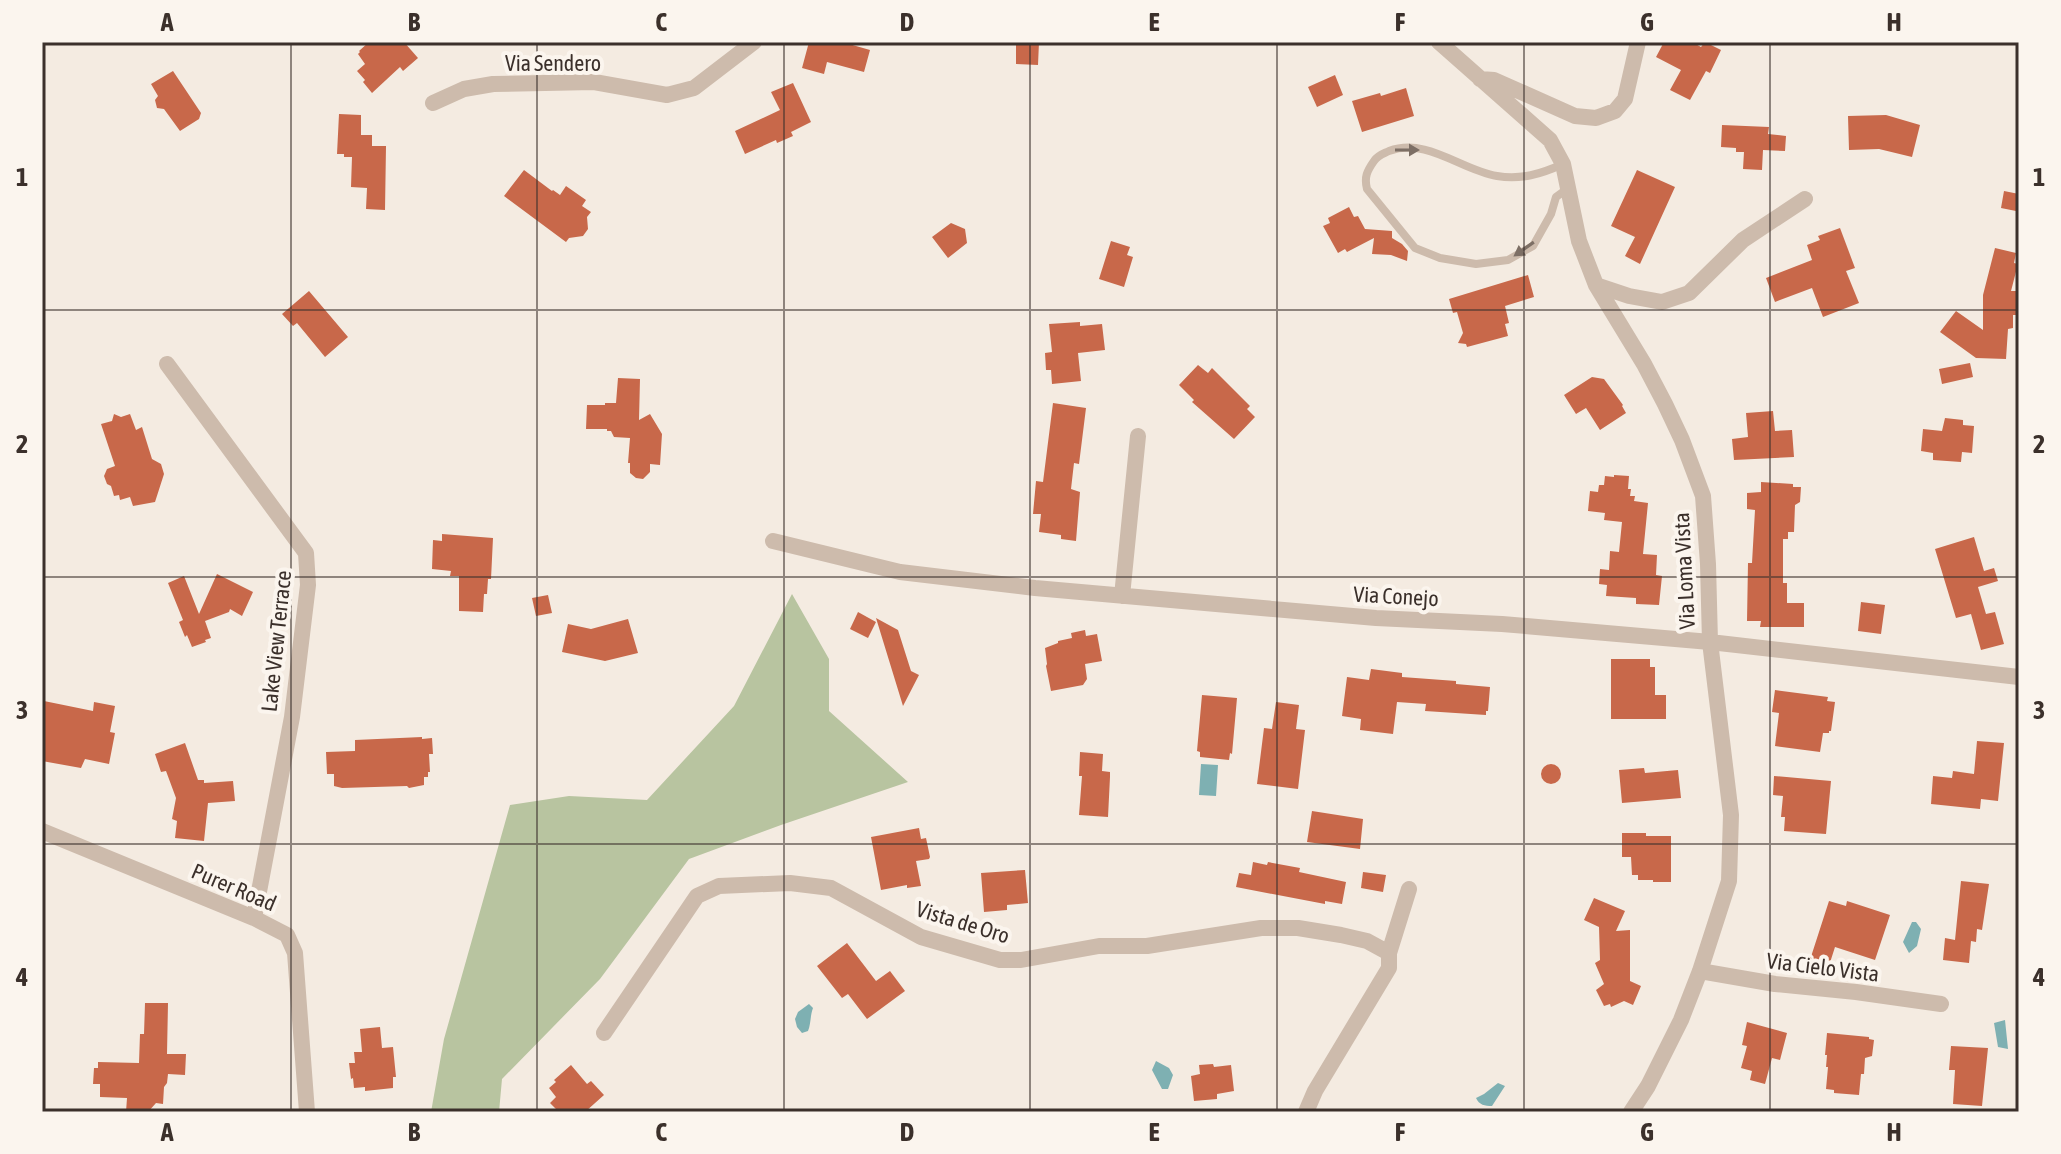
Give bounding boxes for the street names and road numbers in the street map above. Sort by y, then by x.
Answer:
street label: Via Sendero [505,50,601,76]
street label: Via Loma Vista [1668,512,1700,630]
street label: Lake View Terrace [256,569,296,713]
street label: Via Conejo [1353,581,1439,611]
street label: Purer Road [188,858,280,916]
street label: Vista de Oro [913,895,1013,949]
street label: Via Cielo Vista [1765,947,1881,987]

